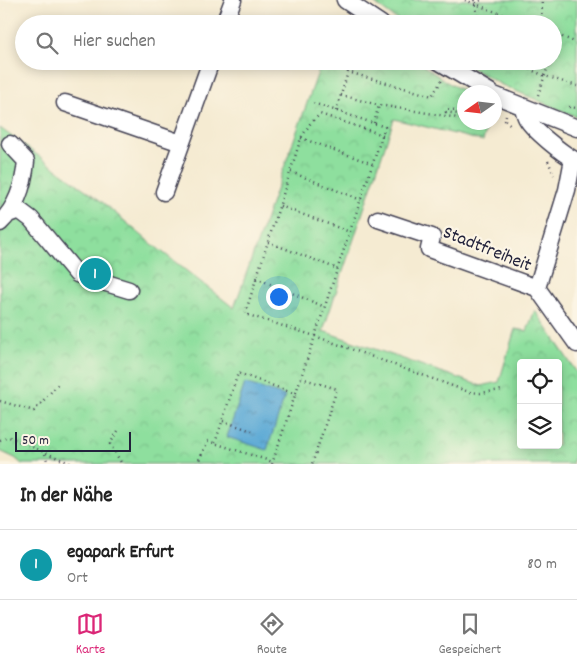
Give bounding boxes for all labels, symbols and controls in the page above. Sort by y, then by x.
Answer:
search box [15,15,562,70]
icon: search [33,29,61,57]
text: Hier suchen [73,29,156,56]
north arrow [457,85,502,130]
street label: Stadtfreiheit [438,220,535,280]
pin: 1 [79,255,111,293]
your location [266,284,292,310]
map controls [517,359,562,449]
button: locate [517,359,562,404]
button: layers [517,404,562,449]
scale bar [15,429,131,452]
text: 50 m [22,431,49,451]
text: In der Nähe [20,482,112,512]
text: egapark Erfurt [67,540,174,567]
text: 1 [34,553,38,576]
text: 80 m [527,553,557,576]
text: Ort [67,567,88,590]
tab: Karte [76,610,105,660]
tab: Route [257,610,287,660]
tab: Gespeichert [438,610,501,660]

